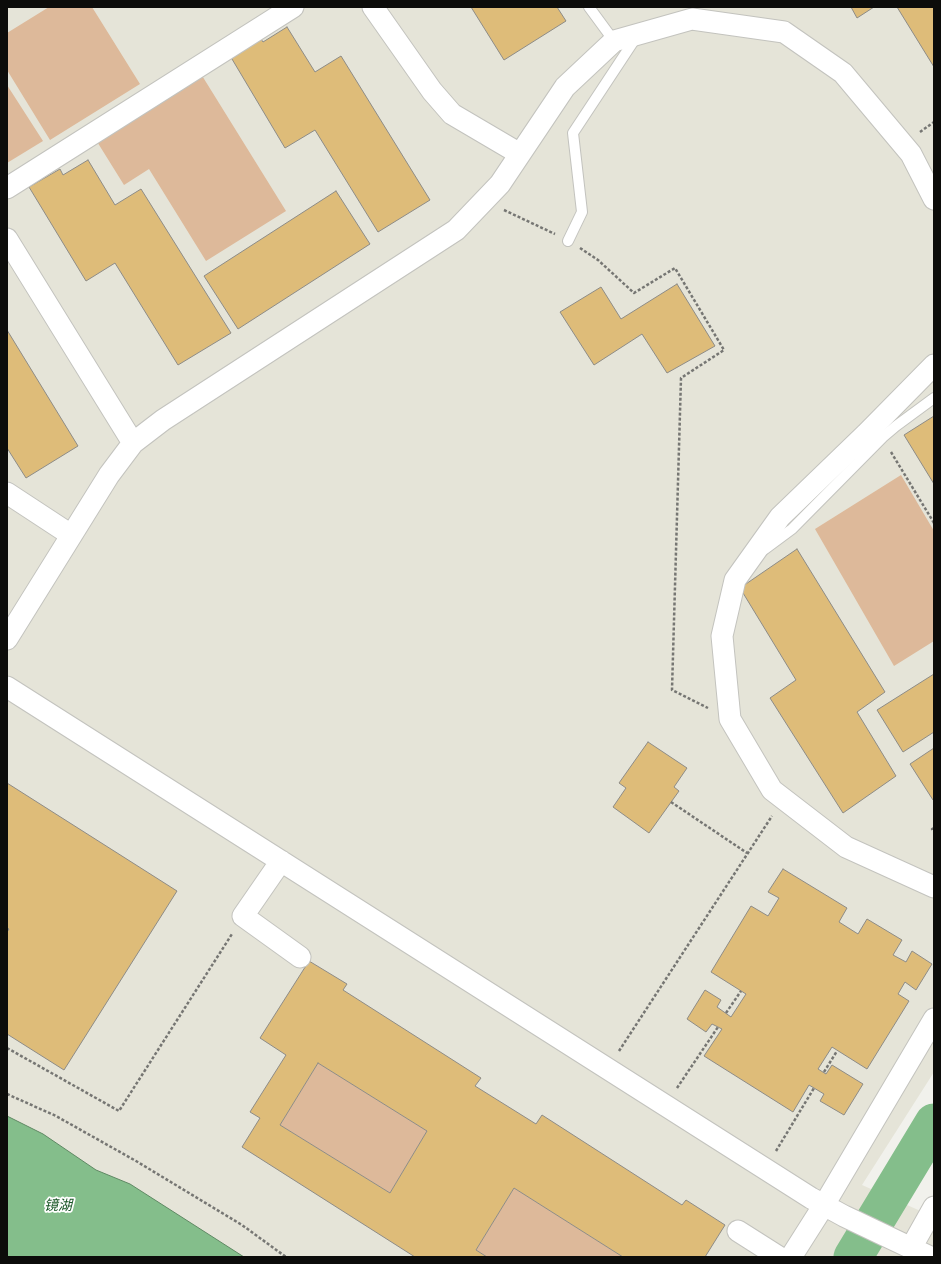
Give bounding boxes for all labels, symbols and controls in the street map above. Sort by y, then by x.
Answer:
water label: 镜湖 [44,1198,72,1214]

